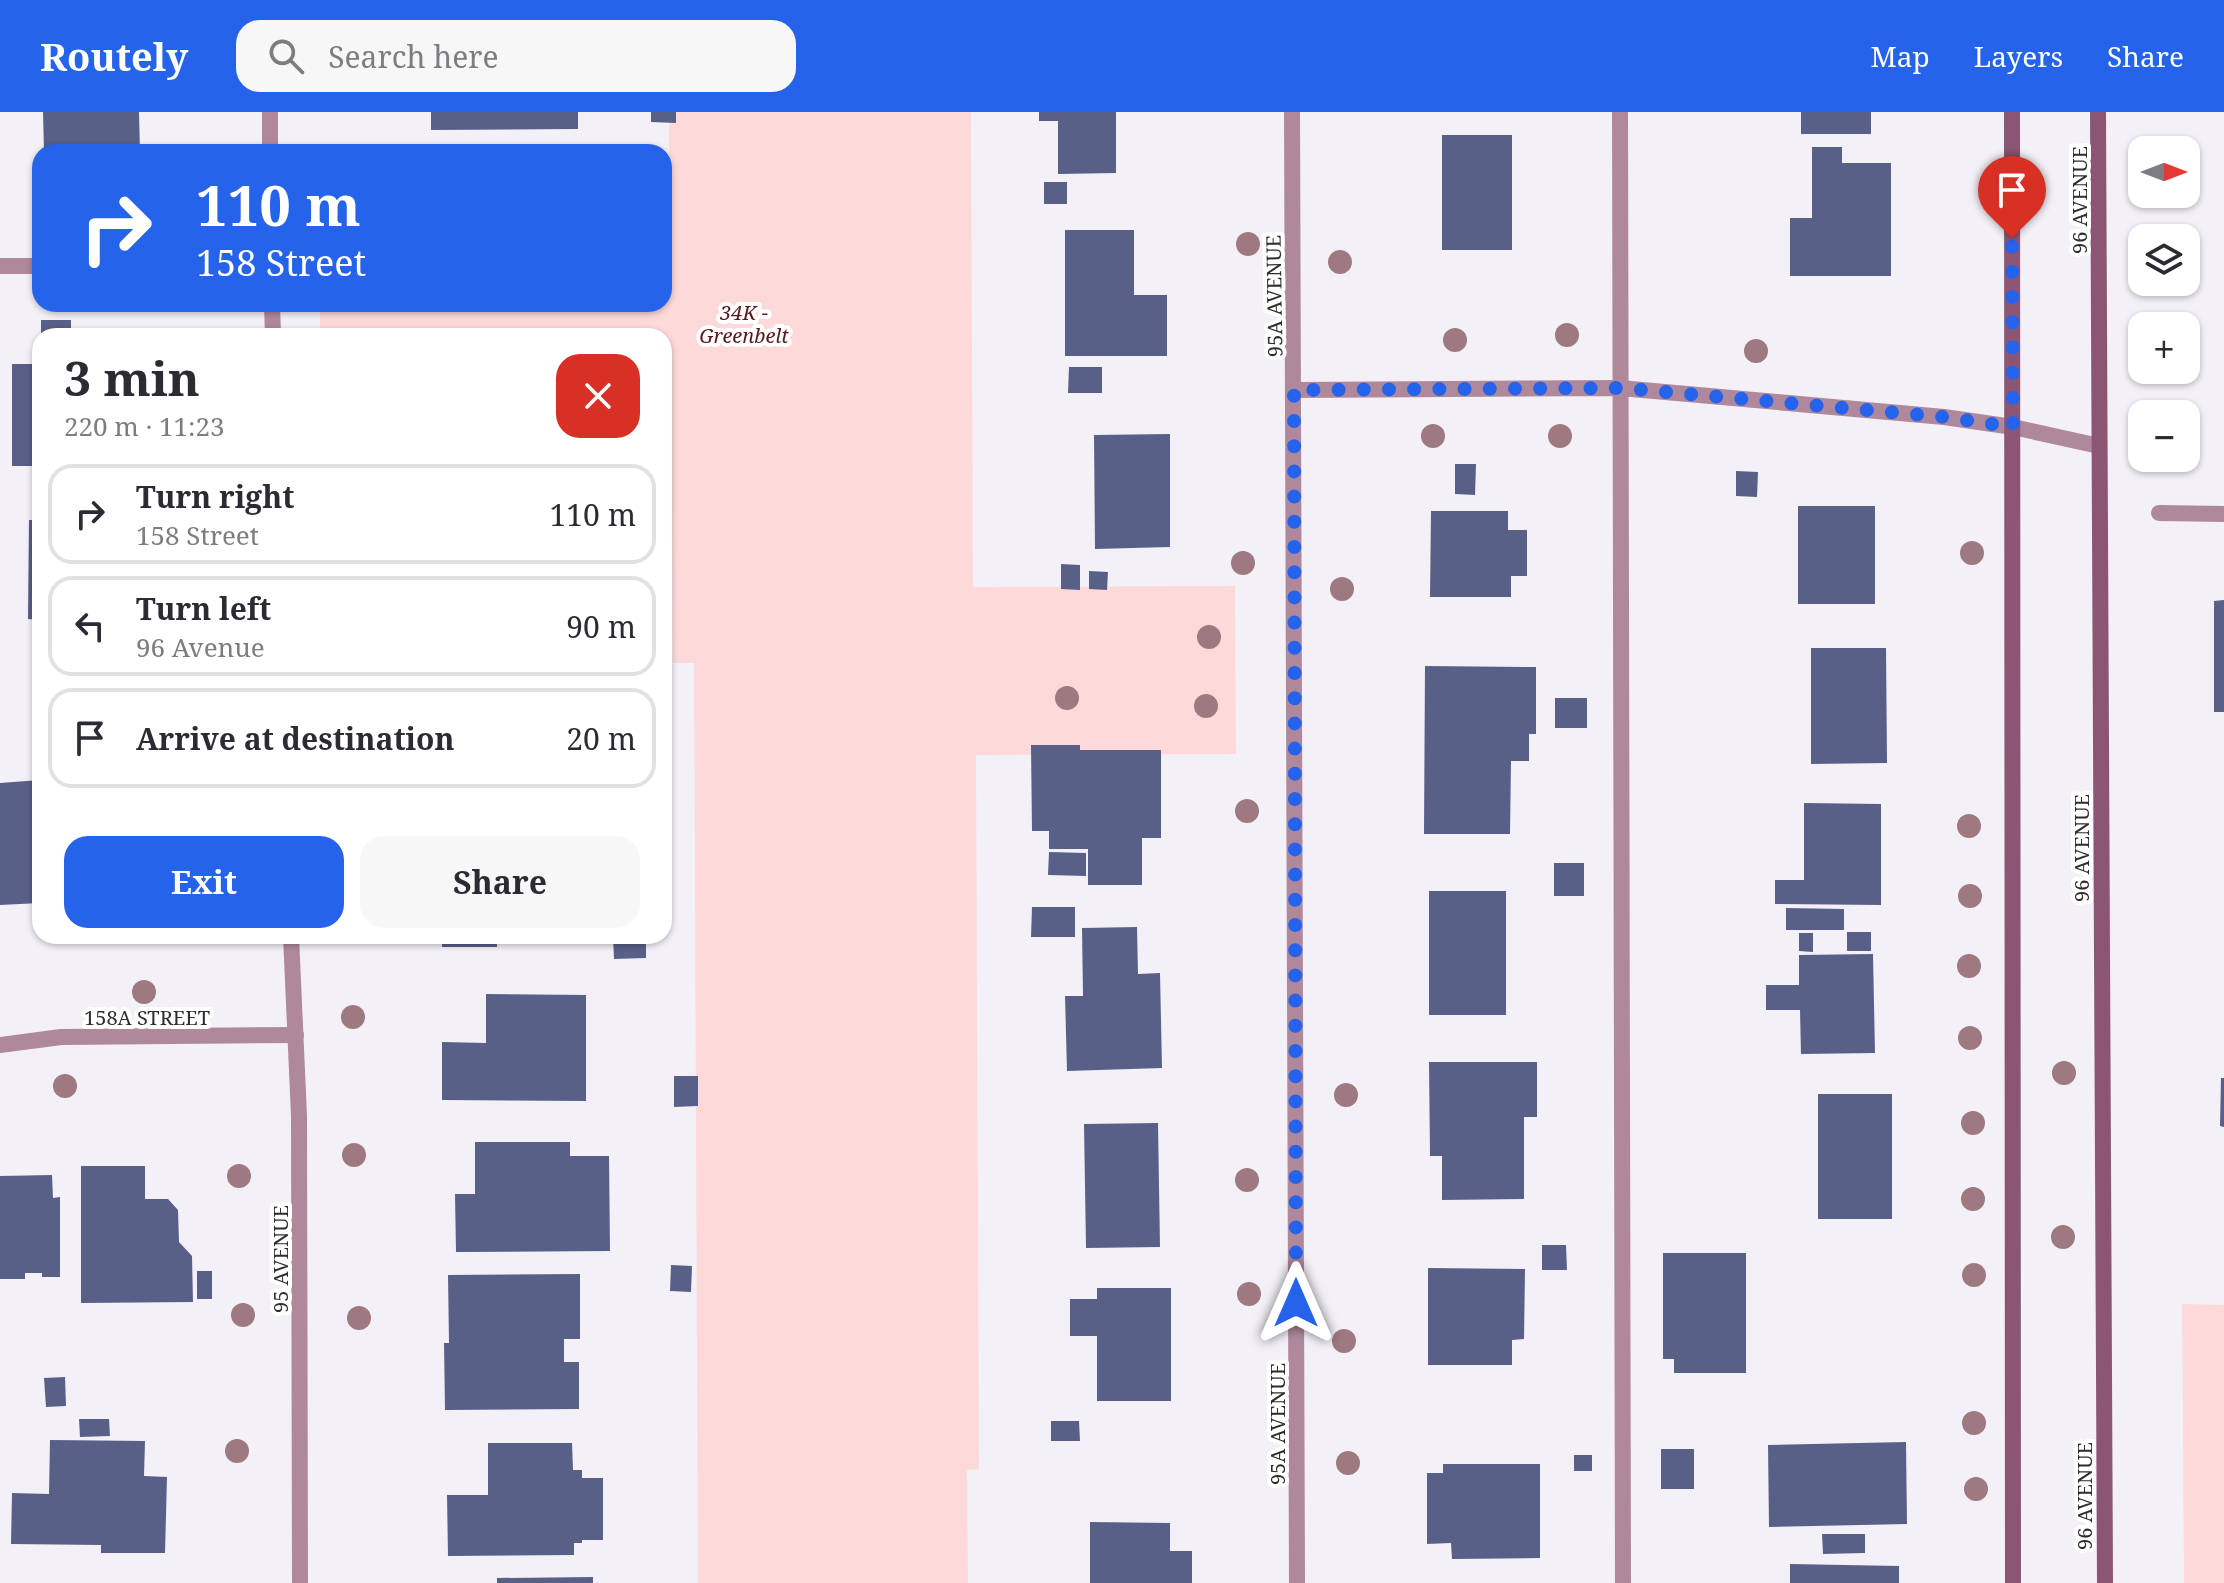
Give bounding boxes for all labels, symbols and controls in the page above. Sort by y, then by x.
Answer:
search box [236,20,796,92]
text: Routely [40,30,188,82]
icon: search [264,34,308,78]
text: Search here [328,36,499,77]
text: Map [1871,37,1930,75]
text: Layers [1974,37,2063,75]
text: Share [2107,37,2184,75]
north arrow [2128,136,2200,208]
map controls [2128,136,2200,472]
street label: 96 AVENUE [2066,146,2093,254]
pin [1978,156,2046,238]
text: 110 m [196,166,361,242]
icon: arrive [1990,168,2034,212]
icon: right [64,176,168,280]
button: layers [2128,224,2200,296]
street label: 95A AVENUE [1259,235,1289,357]
text: 158 Street [196,238,366,287]
park label: 34K - Greenbelt [699,299,789,349]
button: + [2128,312,2200,384]
text: 3 min [64,345,200,410]
button: close [556,354,640,438]
button: − [2128,400,2200,472]
text: 220 m · 11:23 [64,408,225,444]
text: Turn right [136,476,294,517]
icon: right [68,492,112,536]
text: 110 m [550,494,636,535]
text: 158 Street [136,517,259,553]
text: Turn left [136,588,271,629]
icon: left [68,604,112,648]
text: 90 m [566,606,636,647]
text: 96 Avenue [136,629,265,665]
icon: arrive [68,716,112,760]
text: Arrive at destination [136,718,455,759]
text: 20 m [566,718,636,759]
street label: 96 AVENUE [2068,794,2095,902]
button: Exit [64,836,344,928]
button: Share [360,836,640,928]
street label: 158A STREET [84,1004,210,1031]
street label: 95 AVENUE [267,1205,294,1313]
position arrow [1254,1261,1338,1345]
street label: 95A AVENUE [1264,1363,1291,1485]
street label: 96 AVENUE [2071,1442,2098,1550]

